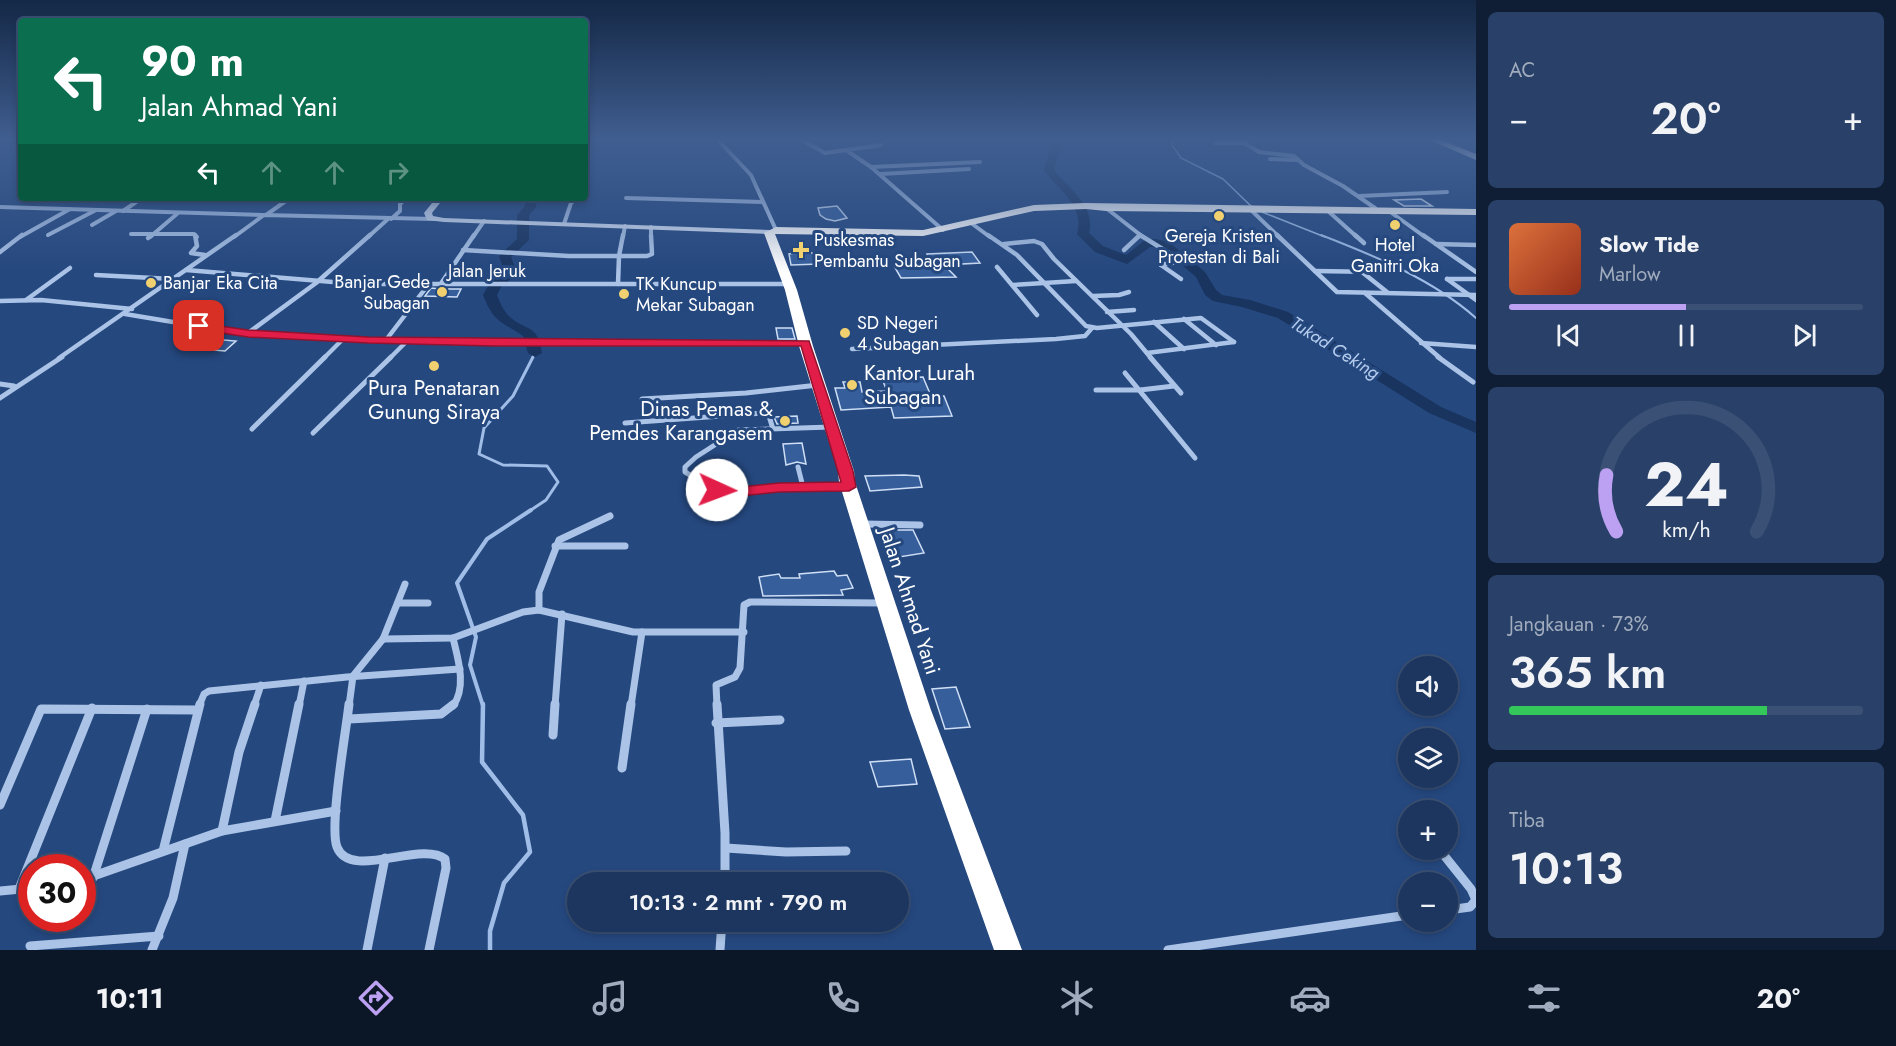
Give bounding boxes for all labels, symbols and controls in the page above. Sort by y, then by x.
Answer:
text: 90 m [141,31,244,92]
icon: left [42,42,120,120]
text: AC [1509,56,1535,85]
text: 20° [1650,86,1721,151]
text: Jalan Ahmad Yani [141,87,338,126]
text: − [1509,95,1528,142]
text: + [1843,95,1863,142]
icon: left [192,156,225,189]
icon: ahead [255,156,288,189]
icon: ahead [318,156,351,189]
icon: right [381,156,414,189]
marker: Gereja Kristen Protestan di Bali [1212,209,1226,223]
marker: Hotel Ganitri Oka [1388,218,1402,232]
place label: Gereja Kristen Protestan di Bali [1158,223,1280,270]
place label: Puskesmas Pembantu Subagan [814,227,961,274]
text: Slow Tide [1599,228,1699,260]
place label: Hotel Ganitri Oka [1351,232,1439,279]
marker: Puskesmas Pembantu Subagan [792,241,810,259]
street label: Jalan Jeruk [446,258,526,284]
text: Marlow [1599,260,1661,289]
place label: Banjar Gede Subagan [334,269,430,316]
place label: Banjar Eka Cita [163,270,278,296]
place label: TK Kuncup Mekar Subagan [636,271,755,318]
marker: Banjar Eka Cita [144,276,158,290]
marker: Banjar Gede Subagan [435,285,449,299]
marker: TK Kuncup Mekar Subagan [617,287,631,301]
pin [173,300,224,351]
icon: arrive [182,309,215,342]
place label: SD Negeri 4 Subagan [857,310,940,357]
water label: Tukad Ceking [1285,310,1385,386]
icon: previous [1552,319,1585,352]
icon: pause [1670,319,1703,352]
icon: next [1788,319,1821,352]
marker: SD Negeri 4 Subagan [838,326,852,340]
place label: Kantor Lurah Subagan [864,358,975,412]
marker: Pura Penataran Gunung Siraya [427,359,441,373]
place label: Pura Penataran Gunung Siraya [368,373,500,427]
marker: Kantor Lurah Subagan [845,378,859,392]
place label: Dinas Pemas & Pemdes Karangasem [589,394,773,448]
marker: Dinas Pemas & Pemdes Karangasem [778,414,792,428]
text: 24 [1644,439,1728,529]
position arrow [685,458,749,522]
text: km/h [1662,514,1710,545]
street label: Jalan Ahmad Yani [871,521,948,679]
text: Jangkauan · 73% [1509,610,1649,639]
text: 365 km [1509,640,1666,705]
map controls [1398,656,1458,932]
button: sound [1398,656,1458,716]
button: layers [1398,728,1458,788]
button: + [1398,800,1458,860]
text: Tiba [1509,806,1545,835]
text: 10:13 [1509,836,1623,901]
speed limit sign: 30 [18,854,96,932]
button: − [1398,872,1458,932]
text: 10:13 · 2 mnt · 790 m [629,886,847,918]
icon: directions [355,977,397,1019]
icon: music [589,977,631,1019]
icon: phone [822,977,864,1019]
icon: climate [1056,977,1098,1019]
icon: car [1289,977,1331,1019]
icon: filters [1523,977,1565,1019]
text: 10:11 [96,979,164,1018]
text: 20° [1757,979,1800,1018]

